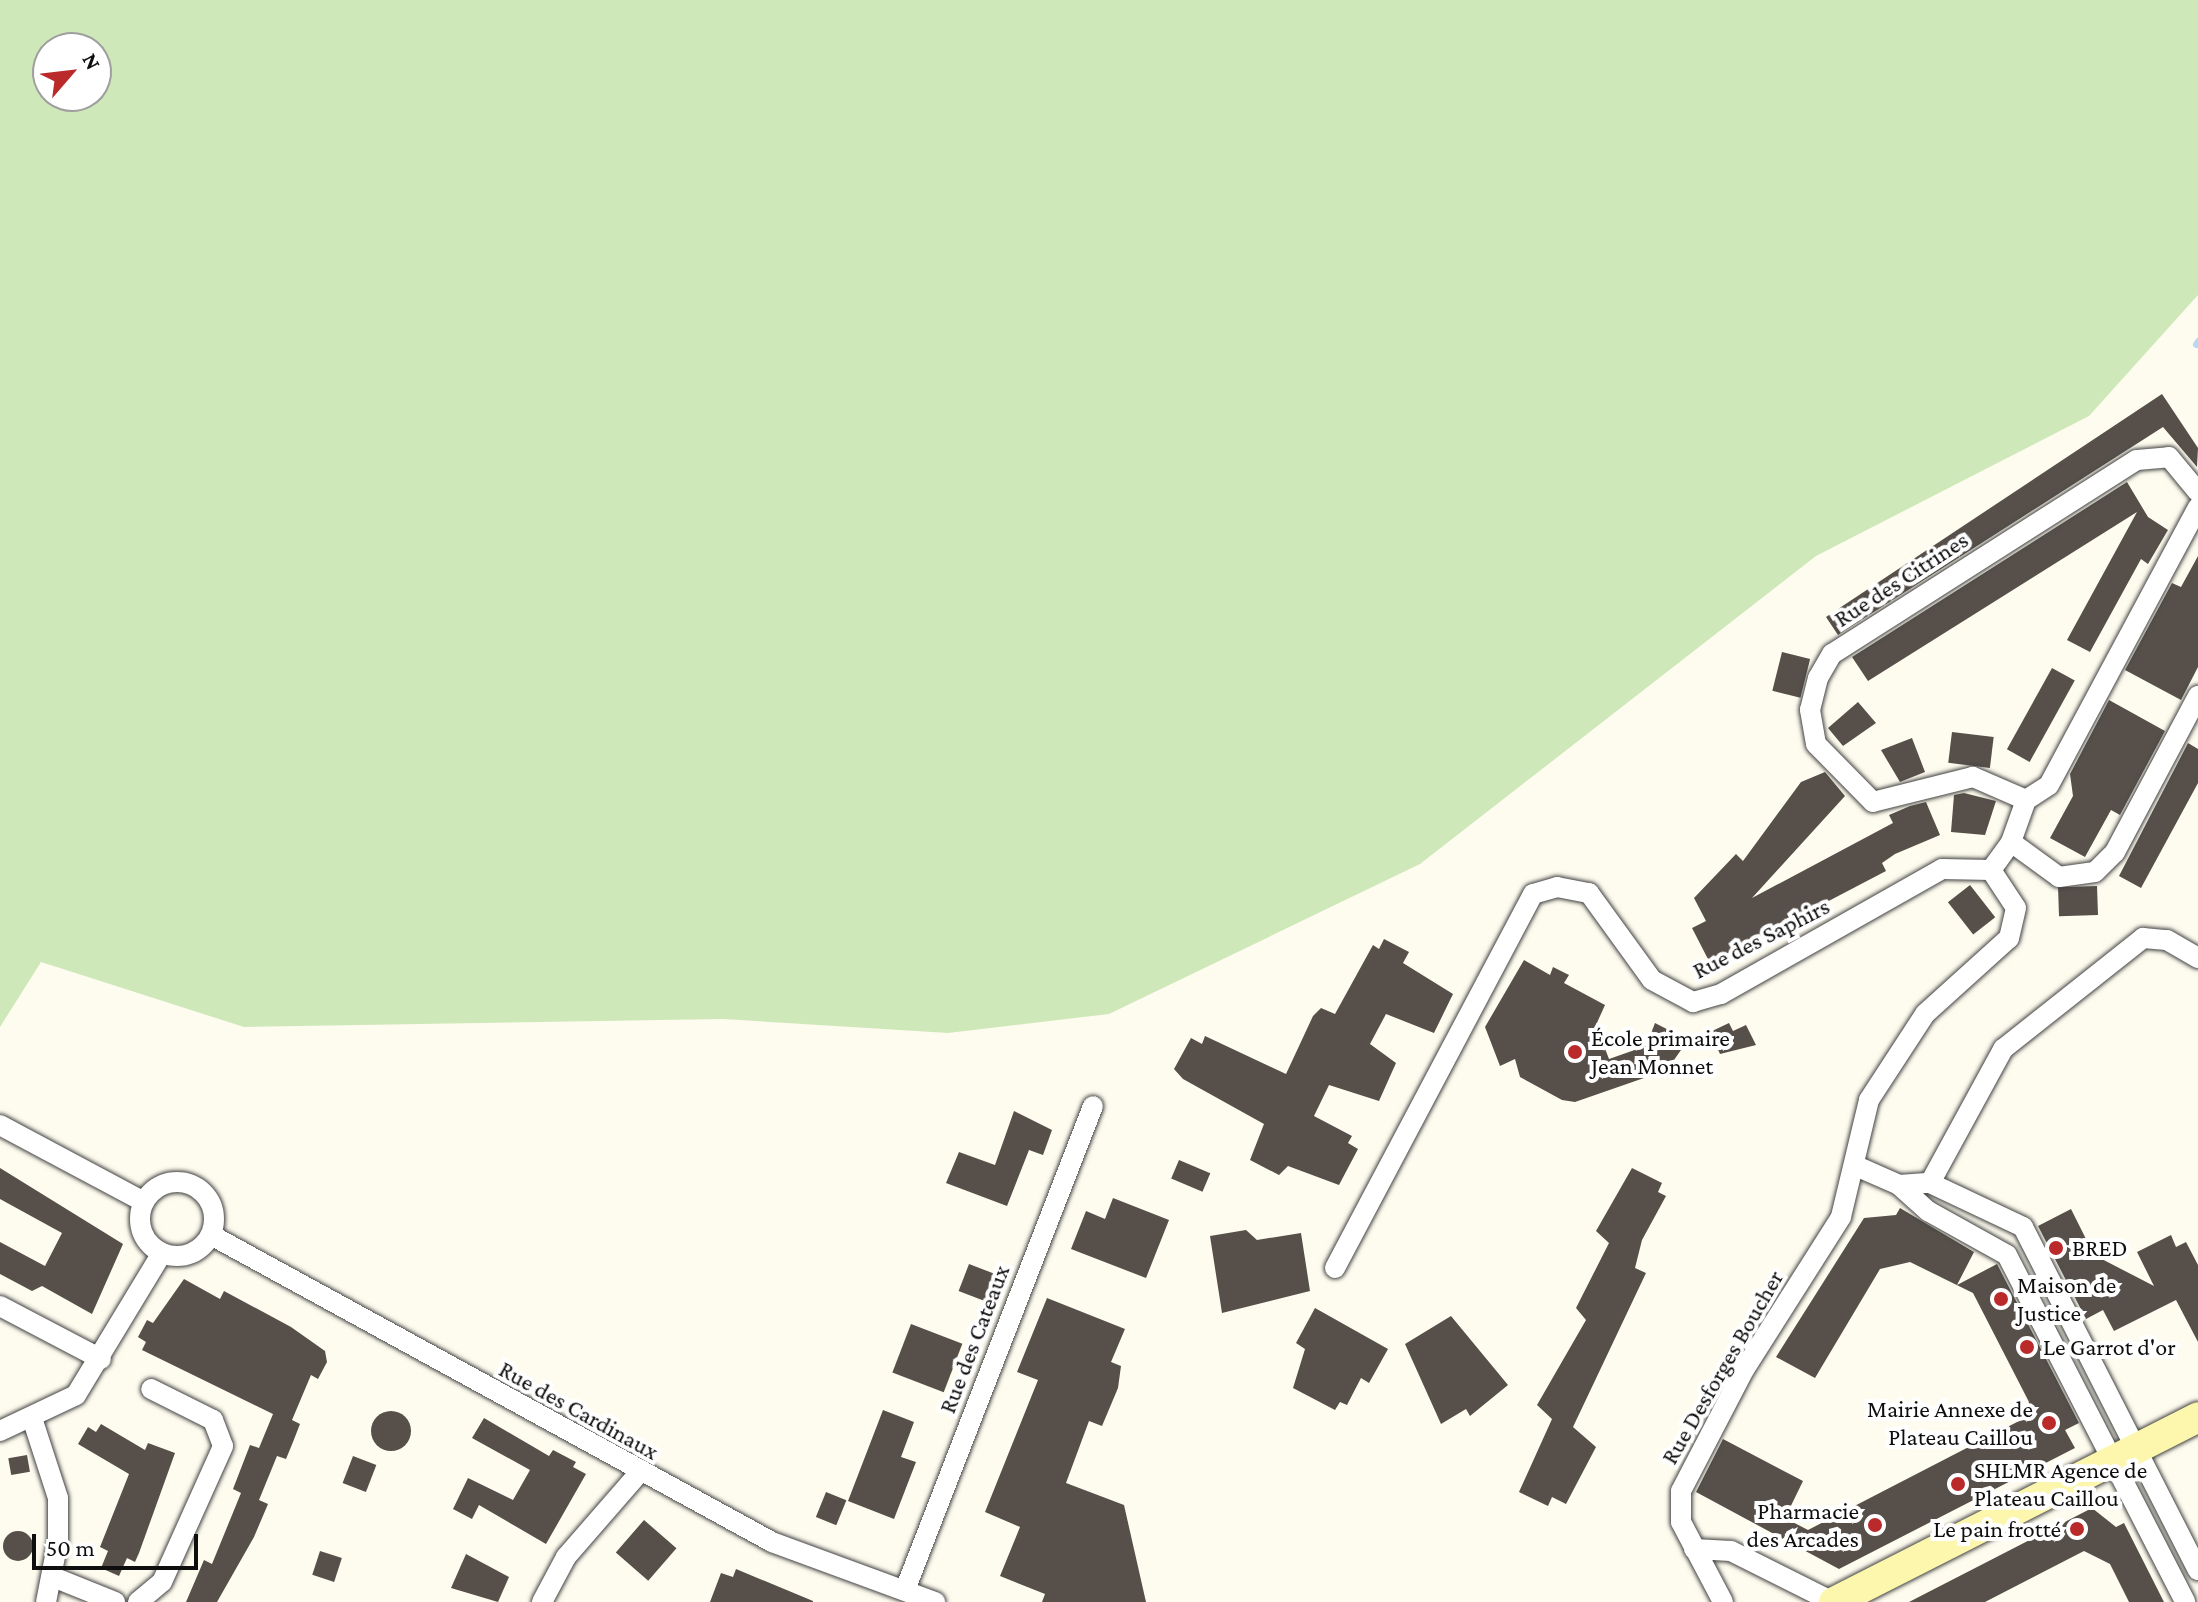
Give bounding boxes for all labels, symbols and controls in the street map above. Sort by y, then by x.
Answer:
north arrow [32,32,112,112]
text: N [77,49,106,74]
street label: Rue des Citrines [1829,525,1973,633]
street label: Rue des Saphirs [1688,891,1834,985]
place label: École primaire Jean Monnet [1591,1024,1730,1080]
marker: École primaire Jean Monnet [1566,1043,1584,1061]
place label: BRED [2072,1234,2127,1262]
marker: BRED [2047,1239,2065,1257]
street label: Rue des Cateaux [933,1261,1015,1417]
street label: Rue Desforges Boucher [1655,1265,1789,1469]
place label: Maison de Justice [2017,1271,2116,1327]
marker: Maison de Justice [1992,1290,2010,1308]
place label: Le Garrot d'or [2043,1333,2176,1361]
marker: Le Garrot d'or [2018,1338,2036,1356]
street label: Rue des Cardinaux [494,1354,664,1466]
place label: Mairie Annexe de Plateau Caillou [1867,1395,2033,1451]
marker: Mairie Annexe de Plateau Caillou [2040,1414,2058,1432]
place label: SHLMR Agence de Plateau Caillou [1974,1456,2147,1512]
marker: SHLMR Agence de Plateau Caillou [1949,1475,1967,1493]
place label: Pharmacie des Arcades [1747,1497,1859,1553]
place label: Le pain frotté [1933,1515,2061,1543]
marker: Pharmacie des Arcades [1866,1516,1884,1534]
scale bar [36,1518,202,1568]
marker: Le pain frotté [2068,1520,2086,1538]
text: 50 m [46,1534,95,1561]

